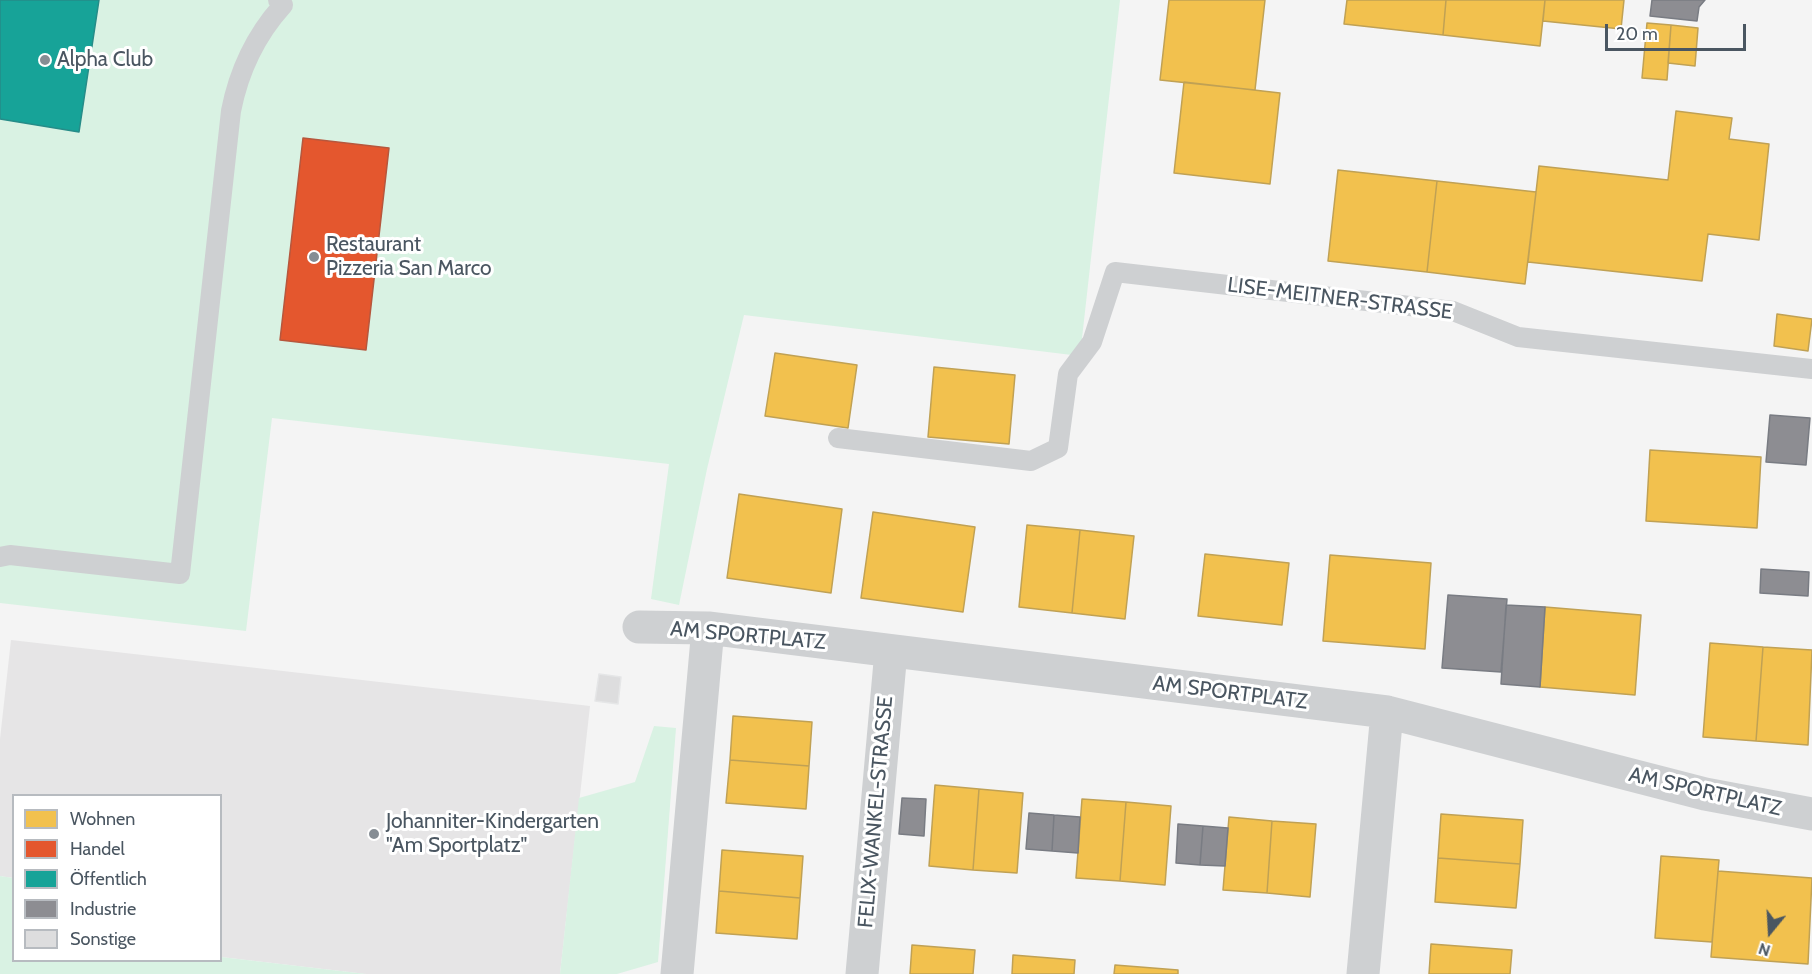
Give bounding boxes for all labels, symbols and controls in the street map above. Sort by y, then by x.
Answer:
scale bar [1608,12,1749,50]
text: 20 m [1616,23,1658,45]
place label: Alpha Club [57,47,153,73]
marker: Alpha Club [38,53,52,67]
place label: Restaurant Pizzeria San Marco [326,232,492,282]
marker: Restaurant Pizzeria San Marco [307,250,321,264]
street label: LISE-MEITNER-STRASSE [1226,273,1454,325]
street label: AM SPORTPLATZ [669,617,827,655]
street label: AM SPORTPLATZ [1151,671,1309,715]
street label: FELIX-WANKEL-STRASSE [853,695,899,929]
street label: AM SPORTPLATZ [1626,762,1784,822]
legend [12,794,222,962]
text: Wohnen [70,808,135,830]
place label: Johanniter-Kindergarten "Am Sportplatz" [386,809,599,859]
marker: Johanniter-Kindergarten "Am Sportplatz" [367,827,381,841]
text: Handel [70,838,125,860]
text: Öffentlich [70,868,147,890]
text: Industrie [70,898,136,920]
north arrow [1740,902,1800,962]
text: Sonstige [70,928,136,950]
text: N [1756,939,1773,960]

